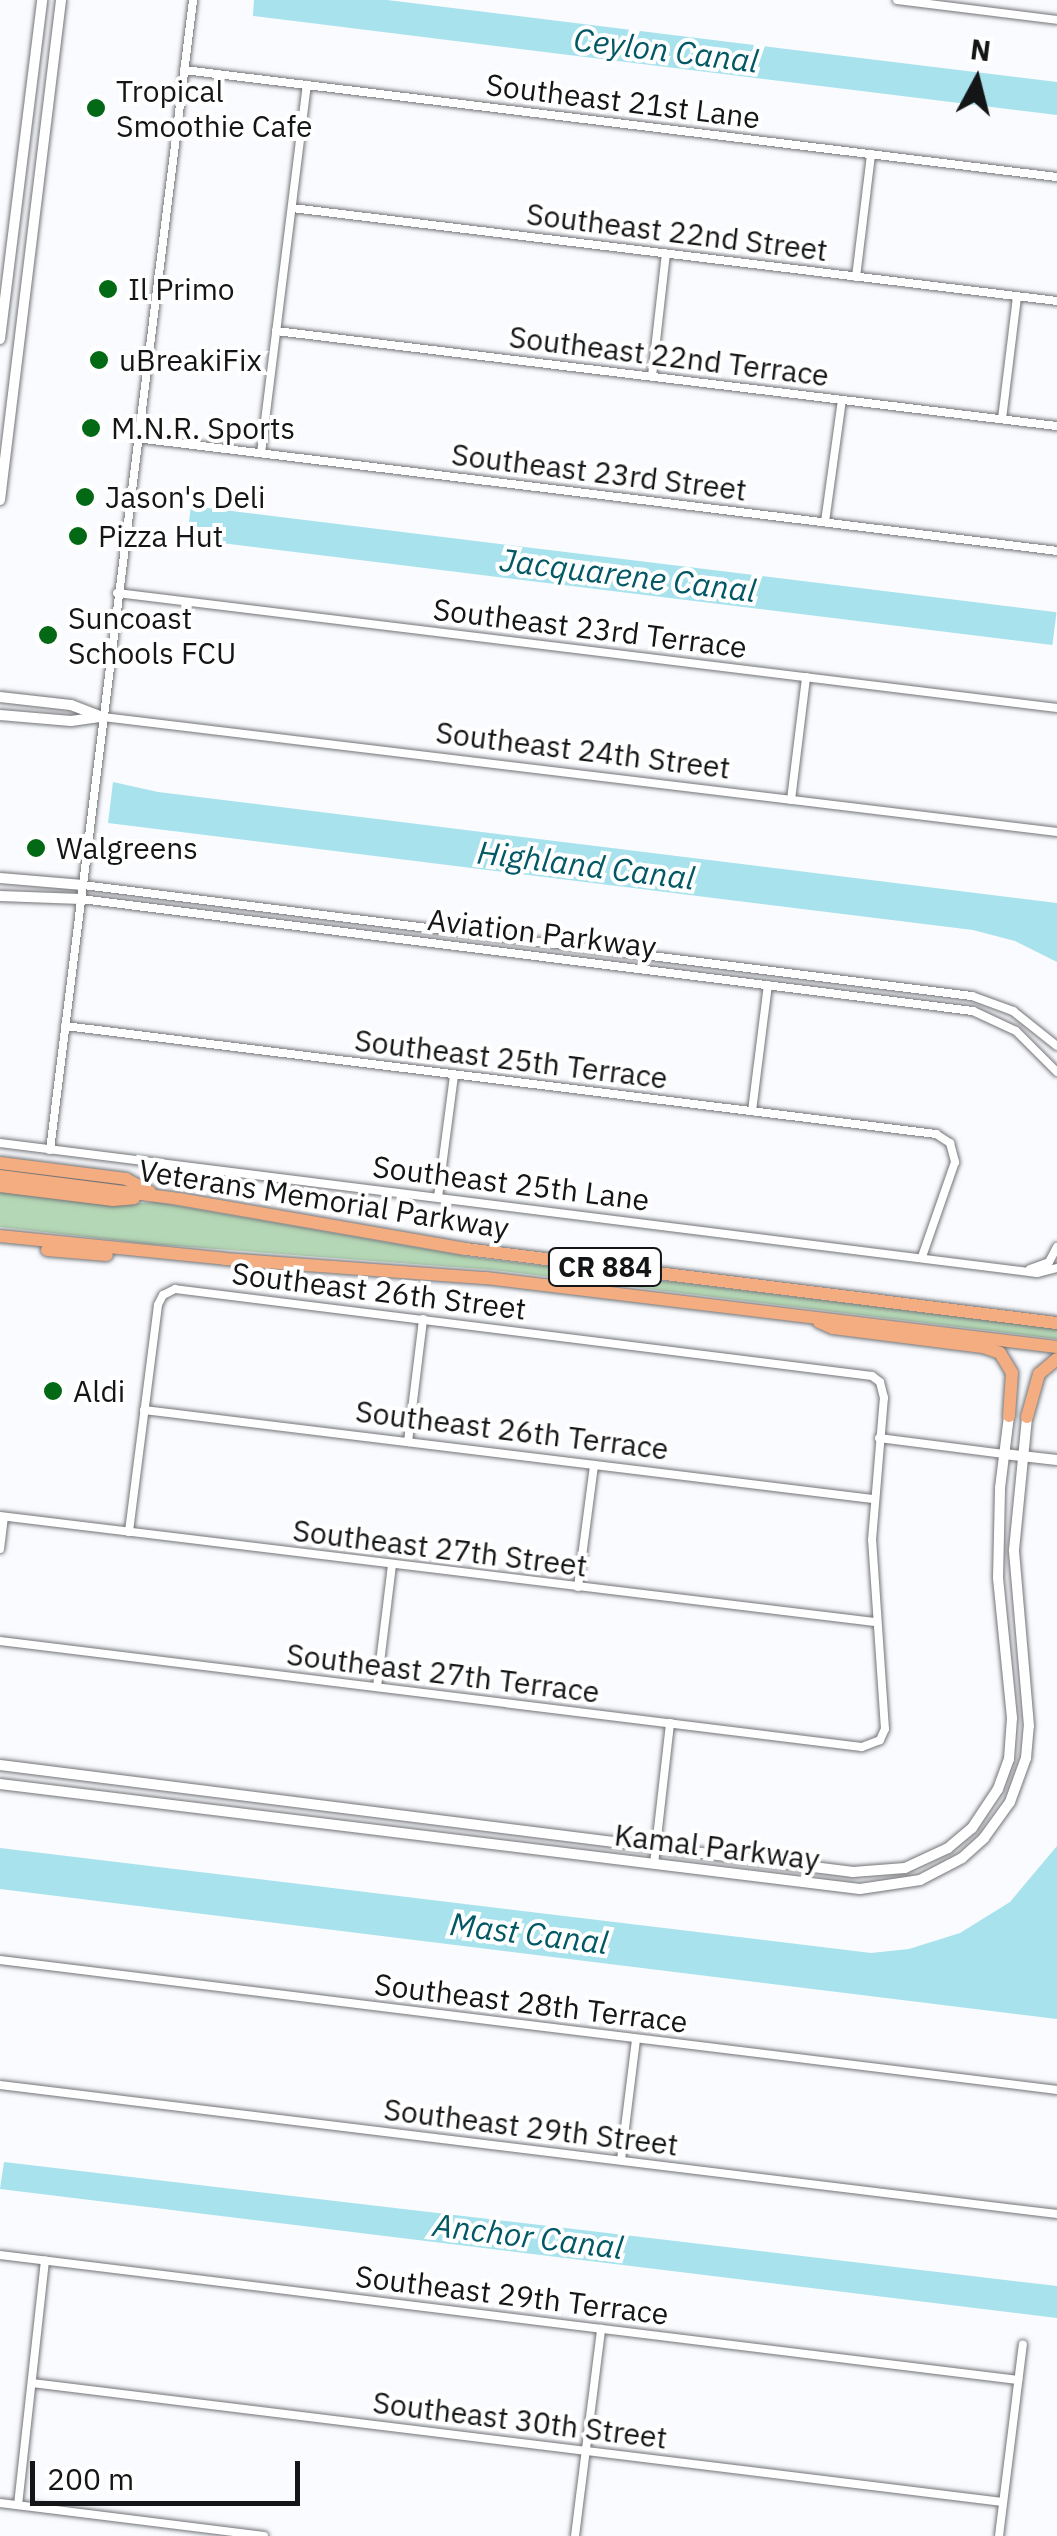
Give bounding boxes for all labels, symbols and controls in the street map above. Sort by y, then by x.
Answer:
water label: Ceylon Canal [572,20,760,80]
north arrow [927,30,1027,130]
text: N [968,30,993,69]
street label: Southeast 21st Lane [484,66,762,136]
place label: Tropical Smoothie Cafe [116,73,313,144]
marker: Tropical Smoothie Cafe [85,97,107,119]
street label: Southeast 22nd Street [524,196,830,268]
place label: Il Primo [128,271,235,307]
marker: Il Primo [97,278,119,300]
street label: Southeast 22nd Terrace [507,319,831,393]
place label: uBreakiFix [119,342,262,378]
marker: uBreakiFix [88,349,110,371]
place label: M.N.R. Sports [111,410,295,446]
marker: M.N.R. Sports [80,417,102,439]
street label: Southeast 23rd Street [449,436,749,508]
place label: Jason's Deli [105,479,266,515]
marker: Jason's Deli [74,486,96,508]
place label: Pizza Hut [98,518,223,554]
marker: Pizza Hut [67,525,89,547]
water label: Jacquarene Canal [498,540,758,610]
street label: Southeast 23rd Terrace [431,591,749,665]
place label: Suncoast Schools FCU [68,600,236,670]
marker: Suncoast Schools FCU [37,624,59,646]
street label: Southeast 24th Street [434,714,732,786]
place label: Walgreens [56,830,198,866]
water label: Highland Canal [475,833,697,897]
marker: Walgreens [25,837,47,859]
street label: Aviation Parkway [426,901,658,965]
street label: Southeast 25th Terrace [352,1022,670,1096]
street label: Southeast 25th Lane [371,1148,651,1218]
street label: Veterans Memorial Parkway [136,1152,512,1246]
road number: CR 884 [548,1244,662,1290]
street label: Southeast 26th Street [230,1255,528,1327]
place label: Aldi [73,1373,125,1409]
marker: Aldi [42,1380,64,1402]
street label: Southeast 26th Terrace [353,1393,671,1467]
street label: Southeast 27th Street [291,1512,589,1584]
street label: Southeast 27th Terrace [284,1636,602,1710]
street label: Kamal Parkway [612,1817,822,1877]
water label: Mast Canal [448,1904,610,1962]
street label: Southeast 28th Terrace [372,1966,690,2040]
street label: Southeast 29th Street [382,2091,680,2163]
water label: Anchor Canal [431,2205,625,2267]
street label: Southeast 29th Terrace [353,2258,671,2332]
street label: Southeast 30th Street [371,2384,669,2456]
scale bar [35,2441,305,2503]
text: 200 m [47,2459,134,2498]

